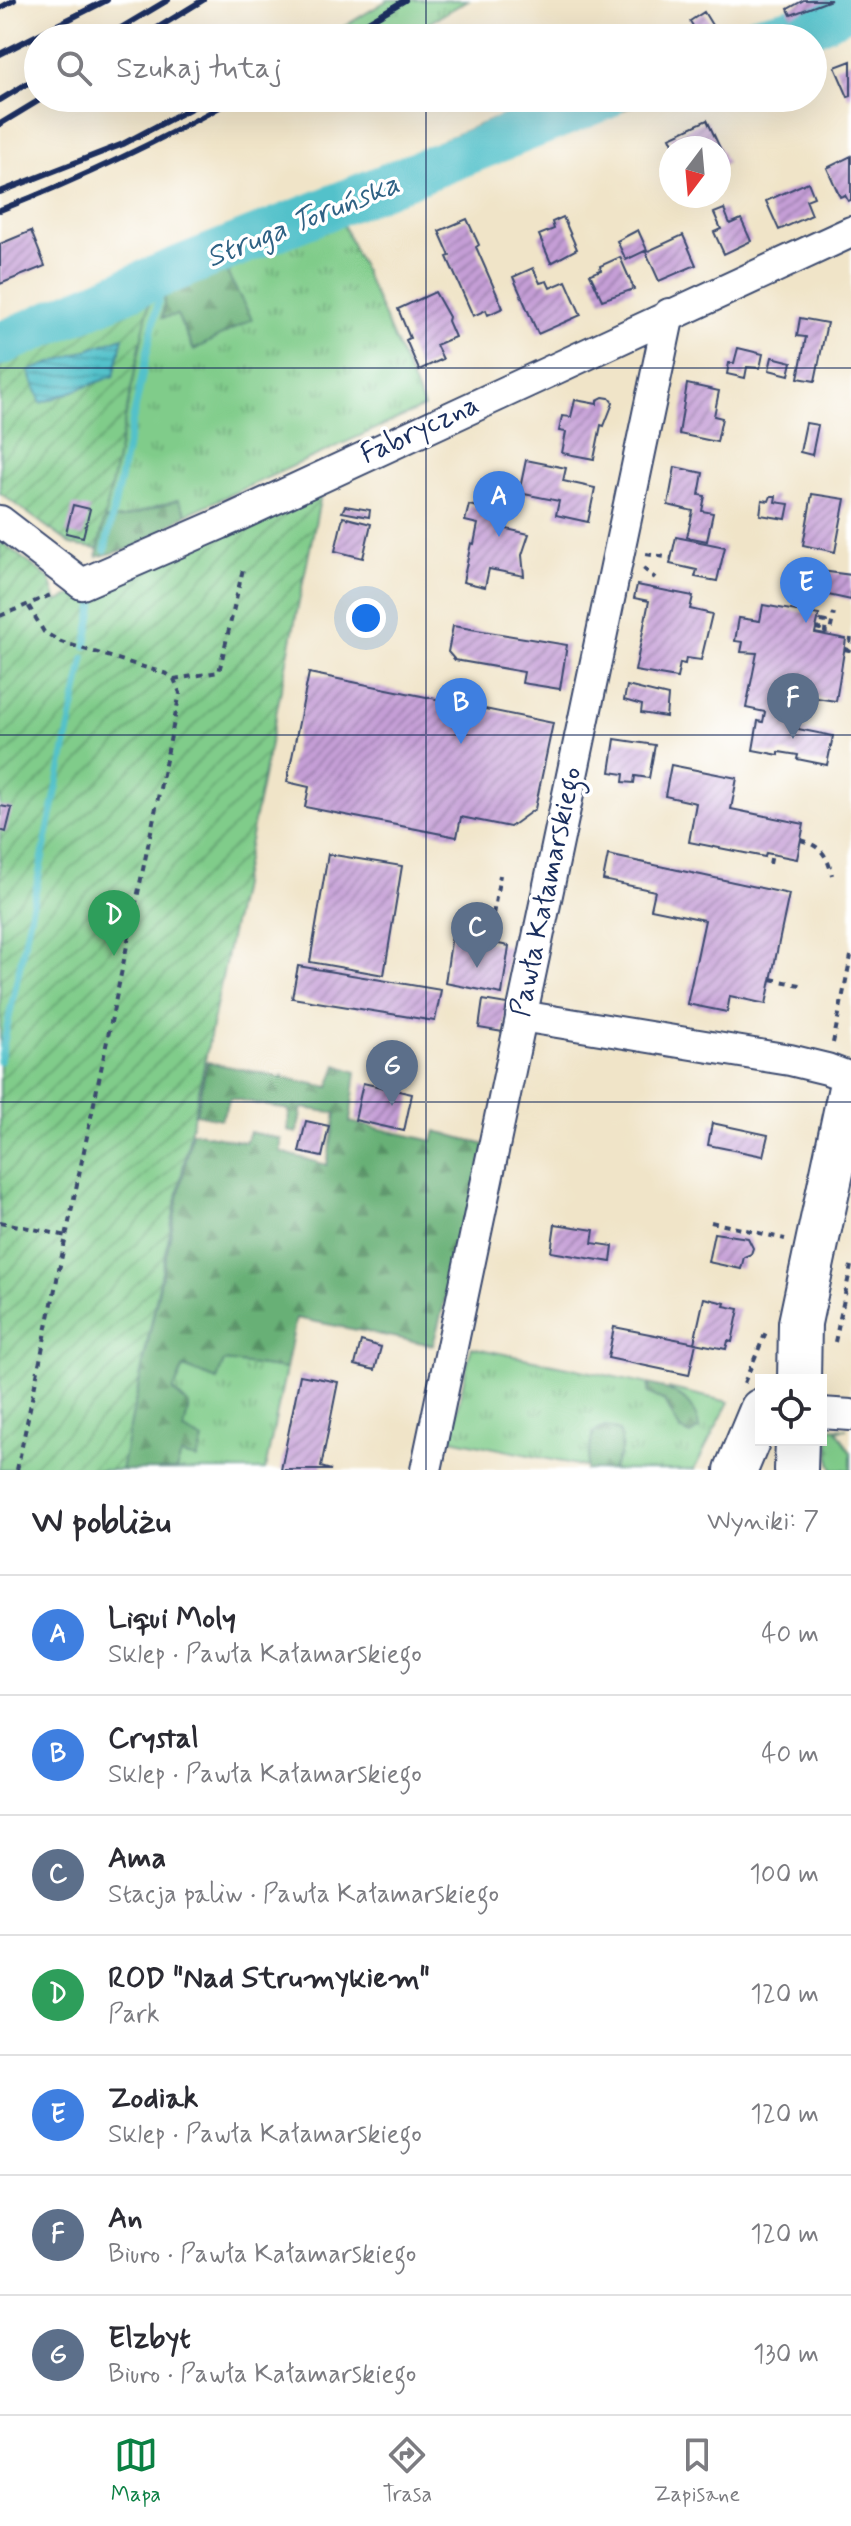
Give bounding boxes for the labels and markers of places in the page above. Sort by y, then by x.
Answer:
pin: A [473,471,525,537]
pin: E [780,557,832,623]
pin: F [767,673,819,739]
pin: B [435,678,487,744]
pin: D [88,890,140,956]
pin: C [451,902,503,968]
pin: G [366,1040,418,1106]

